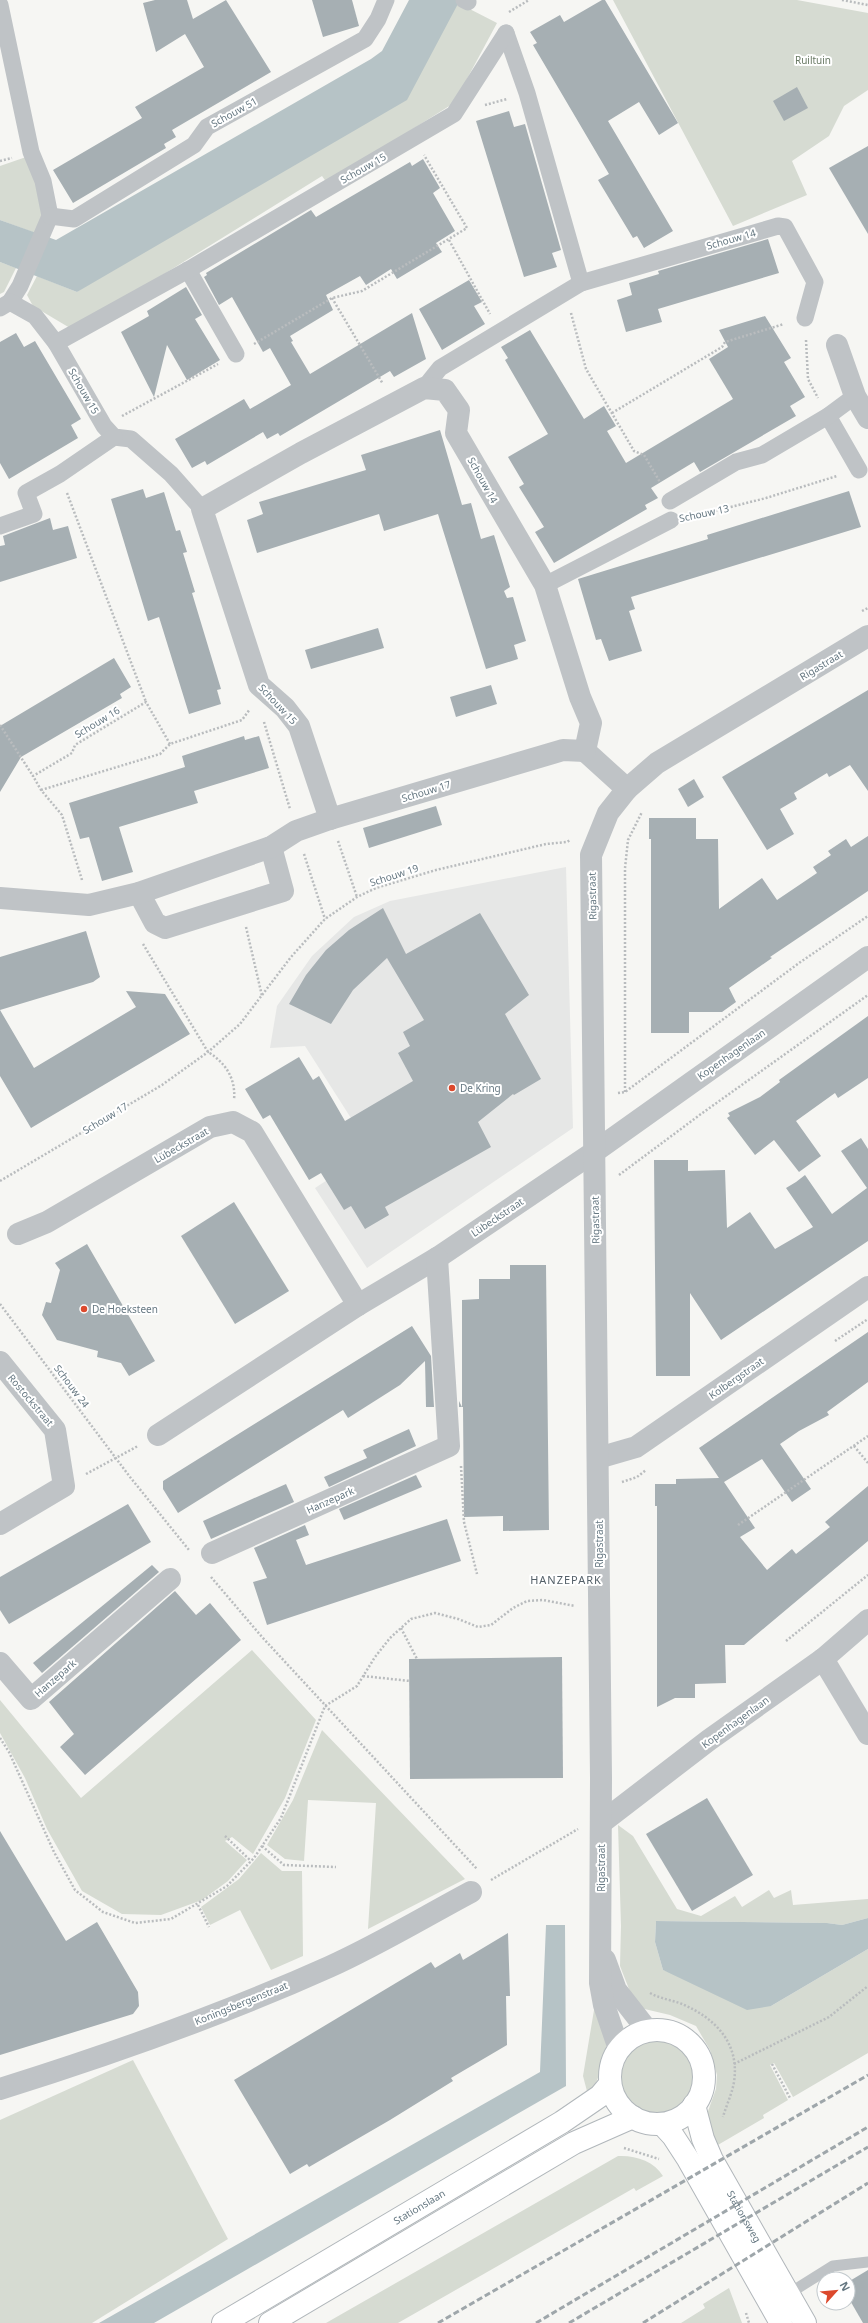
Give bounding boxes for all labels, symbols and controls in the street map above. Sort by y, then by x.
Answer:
park label: Ruiltuin [795,53,831,67]
street label: Schouw 51 [208,94,260,130]
street label: Schouw 15 [338,149,389,187]
street label: Schouw 14 [705,225,758,253]
street label: Schouw 15 [65,366,103,417]
street label: Schouw 14 [465,454,502,506]
street label: Schouw 13 [678,501,730,525]
street label: Rigastraat [797,647,845,683]
street label: Schouw 15 [256,681,301,727]
street label: Schouw 16 [72,703,123,741]
street label: Schouw 17 [400,777,453,805]
street label: Schouw 19 [368,860,420,889]
street label: Rigastraat [585,872,599,920]
street label: Kopenhagenlaan [694,1025,768,1083]
place label: De Kring [460,1081,501,1095]
marker: De Kring [447,1083,457,1093]
street label: Schouw 17 [80,1099,131,1137]
street label: Lübeckstraat [151,1124,211,1166]
street label: Lübeckstraat [468,1194,526,1240]
street label: Rigastraat [588,1196,602,1244]
place label: De Hoeksteen [92,1302,158,1316]
marker: De Hoeksteen [79,1304,89,1314]
street label: Kolbergstraat [706,1354,767,1402]
street label: Schouw 24 [51,1362,93,1411]
street label: Rostockstraat [5,1371,57,1429]
street label: Hanzepark [304,1483,357,1517]
street label: Rigastraat [592,1520,606,1568]
district label: HANZEPARK [530,1572,602,1587]
street label: Hanzepark [31,1656,79,1700]
street label: Kopenhagenlaan [699,1693,771,1751]
street label: Rigastraat [594,1844,608,1892]
street label: Koningsbergenstraat [192,1978,290,2028]
street label: Stationslaan [391,2186,448,2228]
street label: Stationsweg [724,2188,765,2245]
north arrow [816,2271,856,2311]
text: N [837,2279,854,2294]

